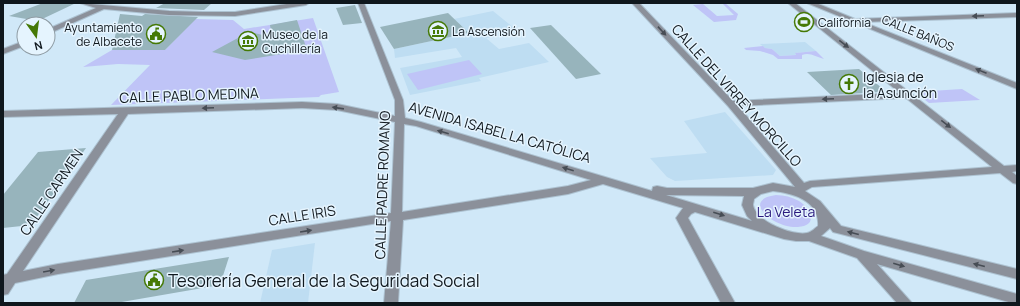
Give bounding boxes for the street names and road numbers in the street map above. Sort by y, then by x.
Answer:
street label: CALLE BAÑOS [879,11,957,55]
street label: CALLE DEL VIRREY MORCILLO [668,20,806,170]
street label: CALLE PABLO MEDINA [119,83,259,107]
street label: AVENIDA ISABEL LA CATÓLICA [407,97,593,167]
street label: CALLE PADRE ROMANO [370,110,394,260]
street label: CALLE CARMEN [15,145,87,239]
street label: CALLE IRIS [267,200,337,230]

